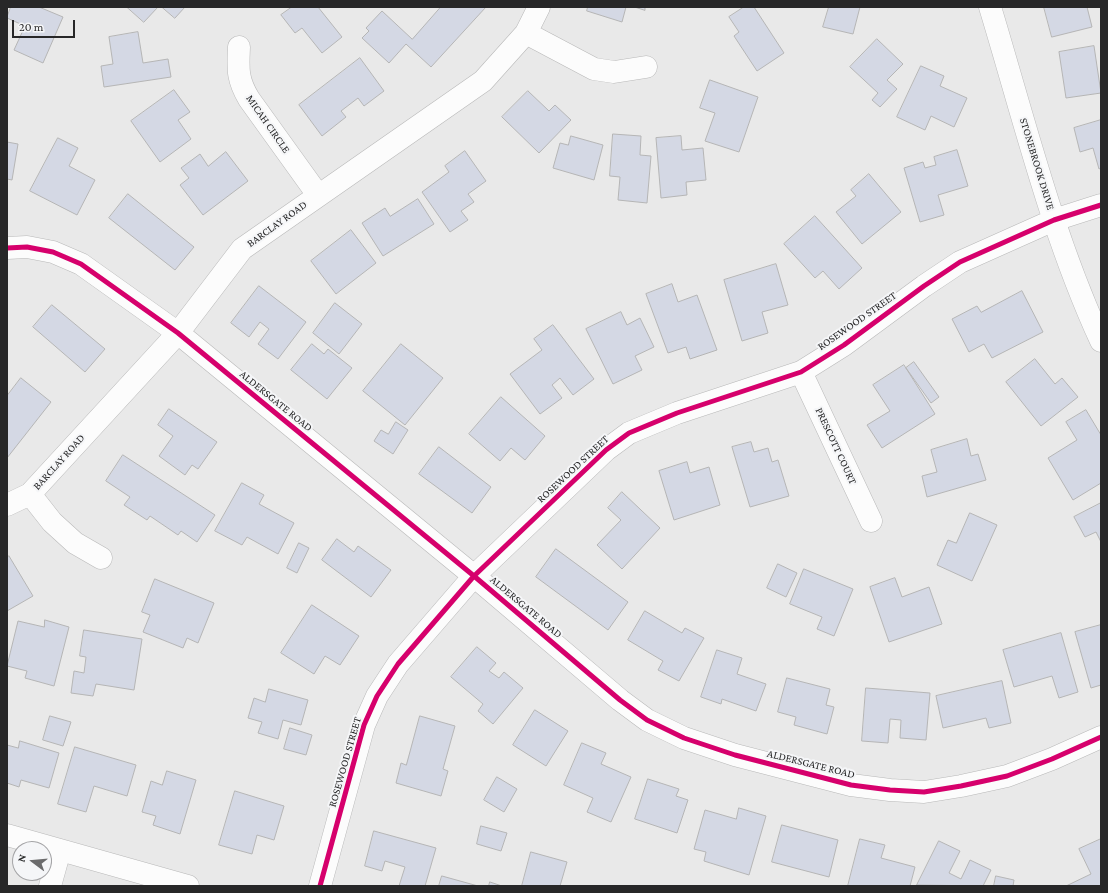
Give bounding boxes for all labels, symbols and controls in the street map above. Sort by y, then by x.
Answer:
scale bar [14,12,77,38]
text: 20 m [19,20,43,34]
street label: MICAH CIRCLE [243,92,293,156]
street label: STONEBROOK DRIVE [1017,116,1057,212]
street label: BARCLAY ROAD [245,198,309,250]
street label: ROSEWOOD STREET [815,289,899,353]
street label: ALDERSGATE ROAD [237,368,315,434]
street label: PRESCOTT COURT [812,406,860,486]
street label: BARCLAY ROAD [30,431,88,493]
street label: ROSEWOOD STREET [534,432,612,506]
street label: ALDERSGATE ROAD [487,573,565,641]
street label: ROSEWOOD STREET [326,715,364,809]
street label: ALDERSGATE ROAD [766,747,856,781]
north arrow [12,841,52,881]
text: N [15,853,28,863]

